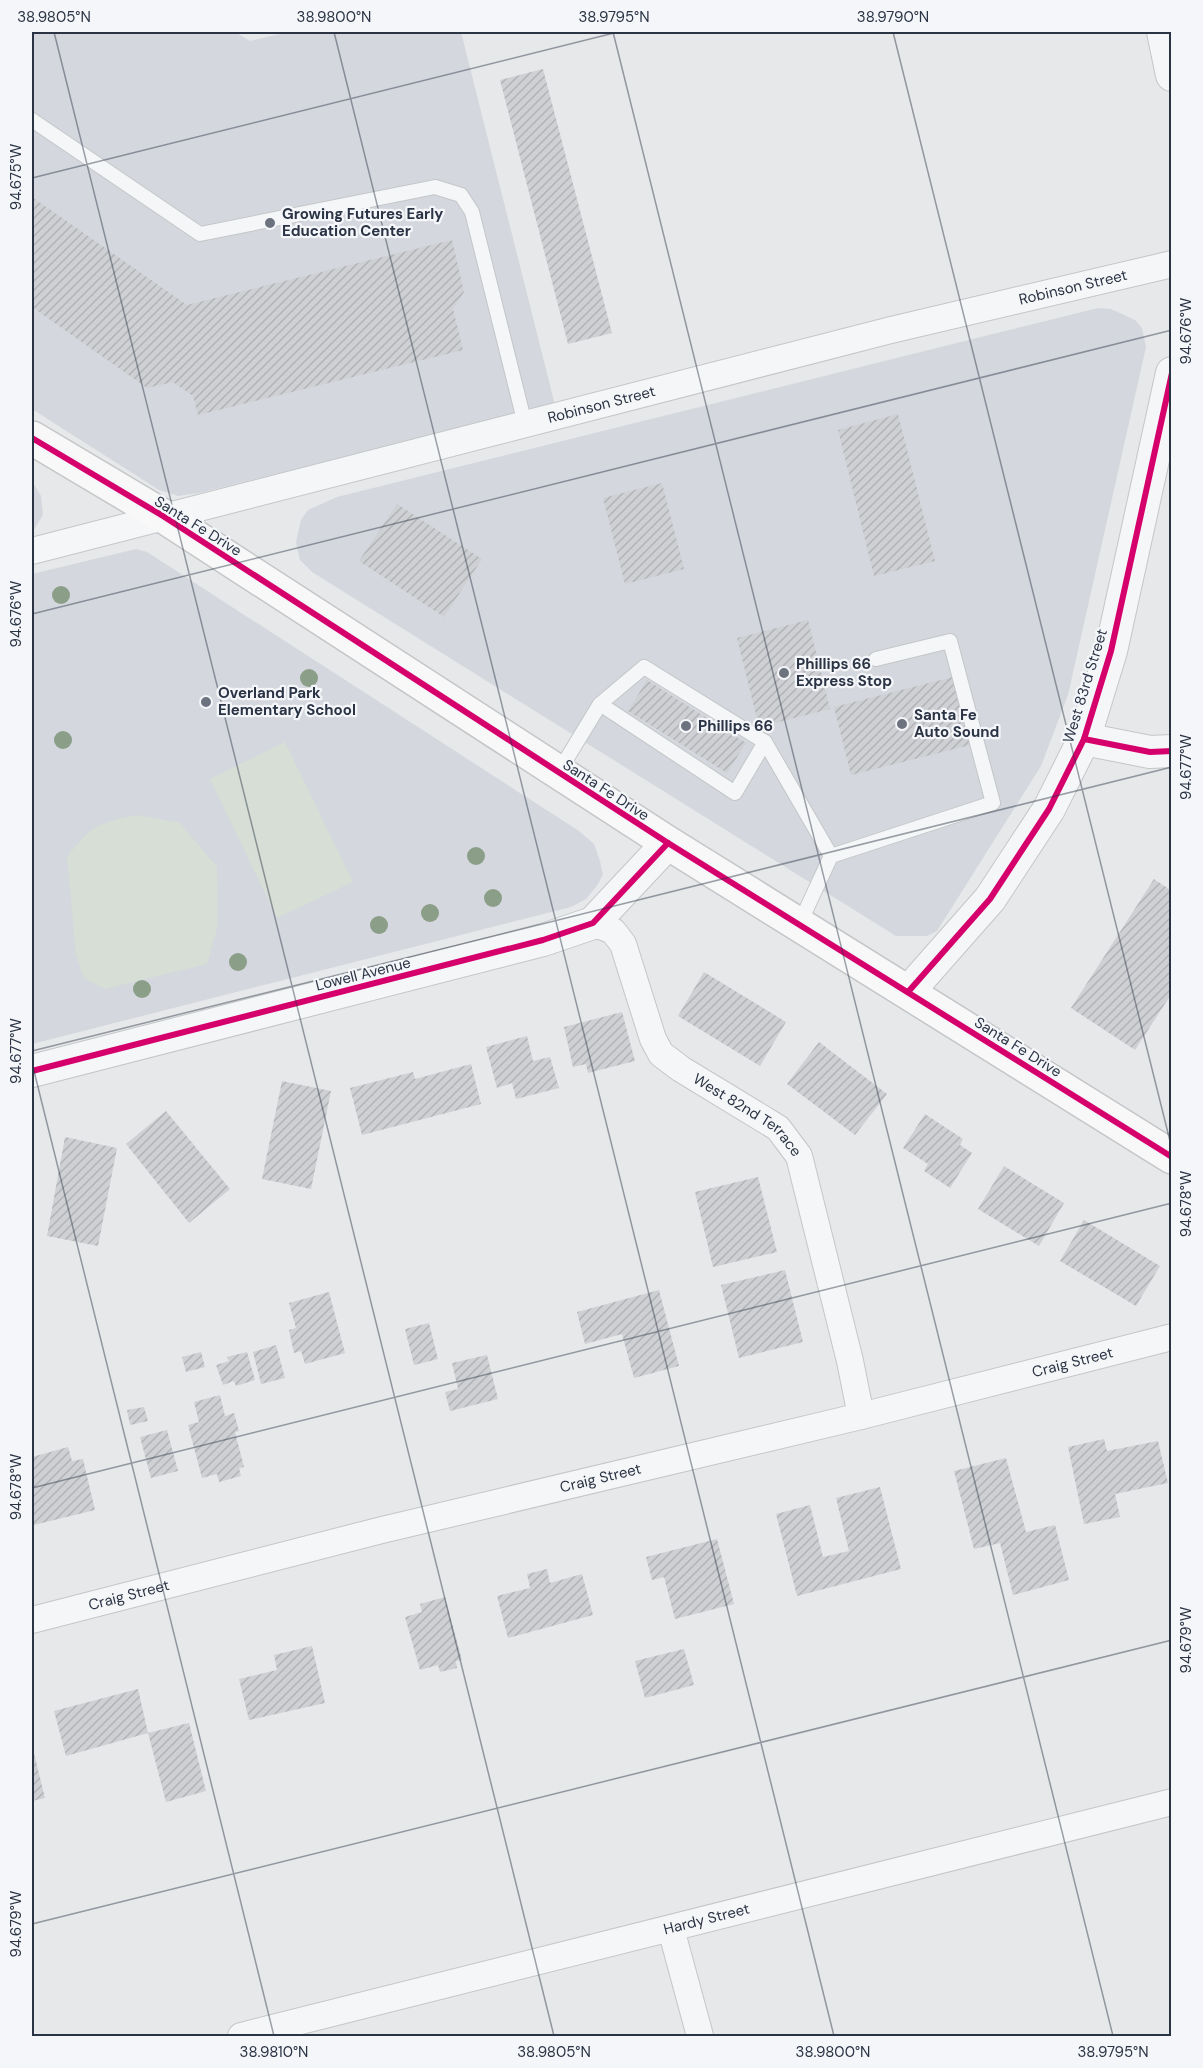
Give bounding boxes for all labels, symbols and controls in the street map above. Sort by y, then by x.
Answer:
text: 38.9805°N [17,7,91,27]
text: 38.9800°N [297,7,371,27]
text: 38.9795°N [578,7,650,27]
text: 38.9790°N [857,7,929,27]
text: 94.675°W [6,143,26,210]
place label: Growing Futures Early Education Center [282,204,443,241]
marker: Growing Futures Early Education Center [263,216,277,230]
street label: Robinson Street [1017,265,1129,310]
text: 94.676°W [1176,297,1196,364]
street label: Robinson Street [545,381,658,428]
street label: Santa Fe Drive [151,491,245,561]
text: 94.676°W [6,580,26,647]
street label: West 83rd Street [1058,626,1112,746]
place label: Phillips 66 Express Stop [796,654,892,691]
marker: Phillips 66 Express Stop [777,666,791,680]
place label: Overland Park Elementary School [218,683,356,720]
marker: Overland Park Elementary School [199,695,213,709]
place label: Santa Fe Auto Sound [914,705,999,742]
place label: Phillips 66 [698,716,773,736]
marker: Santa Fe Auto Sound [895,717,909,731]
marker: Phillips 66 [679,719,693,733]
text: 94.677°W [1176,734,1196,800]
street label: Santa Fe Drive [559,755,653,825]
street label: Lowell Avenue [313,952,413,996]
street label: Santa Fe Drive [971,1012,1065,1082]
text: 94.677°W [6,1018,26,1084]
street label: West 82nd Terrace [689,1069,806,1161]
text: 94.678°W [1176,1170,1196,1237]
street label: Craig Street [1030,1342,1115,1382]
text: 94.678°W [6,1453,26,1520]
street label: Craig Street [558,1459,643,1497]
street label: Craig Street [86,1575,172,1615]
text: 94.679°W [1176,1606,1196,1673]
text: 94.679°W [6,1890,26,1957]
street label: Hardy Street [661,1899,752,1939]
text: 38.9810°N [240,2042,308,2062]
text: 38.9805°N [517,2042,591,2062]
text: 38.9800°N [796,2042,870,2062]
text: 38.9795°N [1077,2042,1149,2062]

